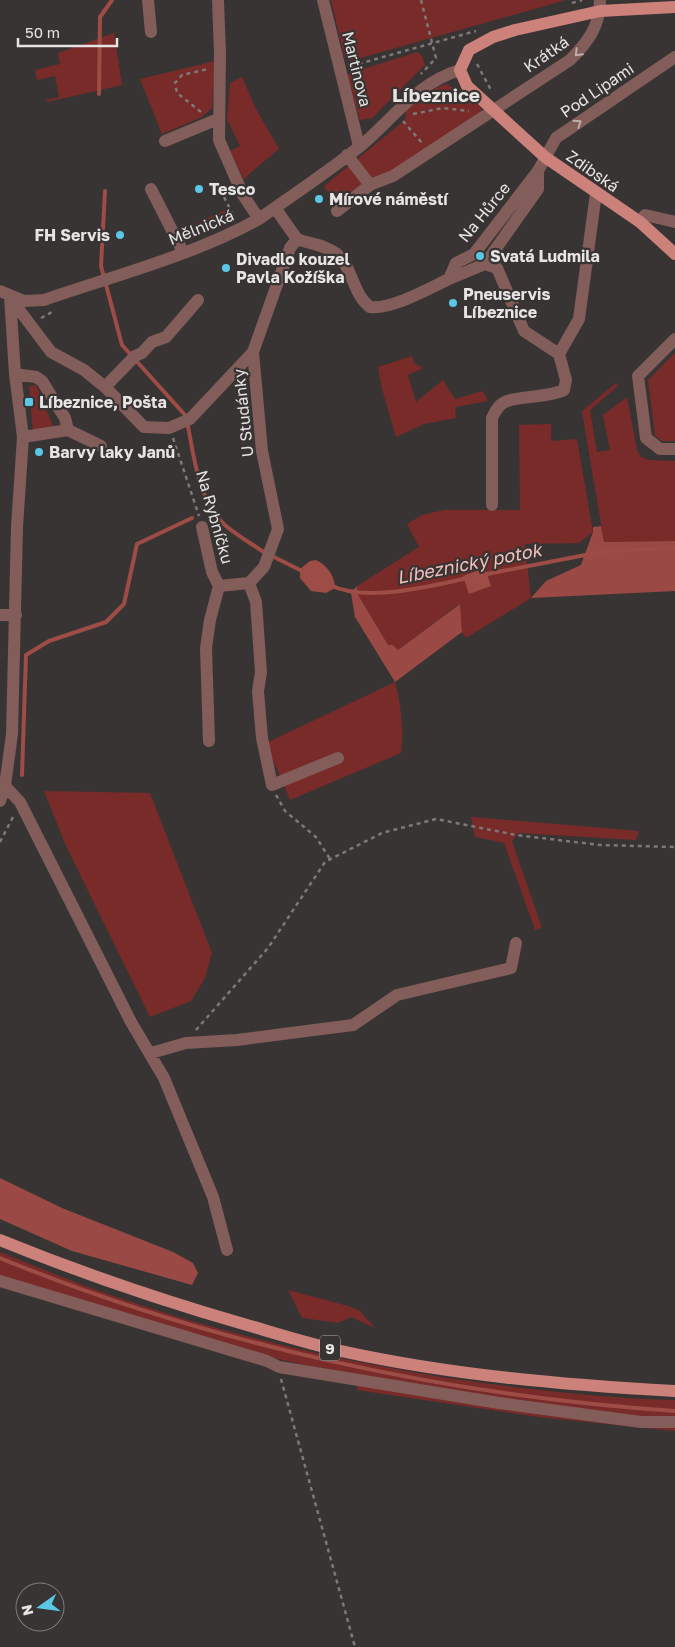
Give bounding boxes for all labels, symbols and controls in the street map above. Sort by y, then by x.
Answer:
scale bar [18,15,116,47]
text: 50 m [25,23,60,41]
street label: Martinova [338,29,376,109]
street label: Krátká [520,31,572,77]
one-way arrow [574,47,583,56]
street label: Pod Lipami [556,58,638,122]
district label: Líbeznice [392,83,480,106]
one-way arrow [573,120,582,129]
street label: Zdibská [563,146,623,196]
street label: Na Hůrce [454,178,514,246]
place label: Tesco [209,179,256,199]
marker: Tesco [193,183,205,195]
place label: Mírové náměstí [329,189,449,209]
marker: Mírové náměstí [313,193,325,205]
street label: Mělnická [165,205,237,249]
place label: FH Servis [35,225,110,245]
marker: FH Servis [114,229,126,241]
place label: Svatá Ludmila [490,246,600,266]
place label: Divadlo kouzel Pavla Kožíška [236,249,350,287]
marker: Svatá Ludmila [474,250,486,262]
marker: Divadlo kouzel Pavla Kožíška [220,262,232,274]
place label: Pneuservis Líbeznice [463,284,550,322]
marker: Pneuservis Líbeznice [447,297,459,309]
street label: U Studánky [228,368,258,458]
place label: Líbeznice, Pošta [39,392,167,412]
marker: Líbeznice, Pošta [23,396,35,408]
place label: Barvy laky Janů [49,442,175,462]
marker: Barvy laky Janů [33,446,45,458]
street label: Na Rybníčku [192,468,238,566]
water label: Líbeznický potok [395,538,545,588]
road number: 9 [320,1336,340,1360]
north arrow [15,1582,65,1632]
text: N [17,1603,36,1617]

